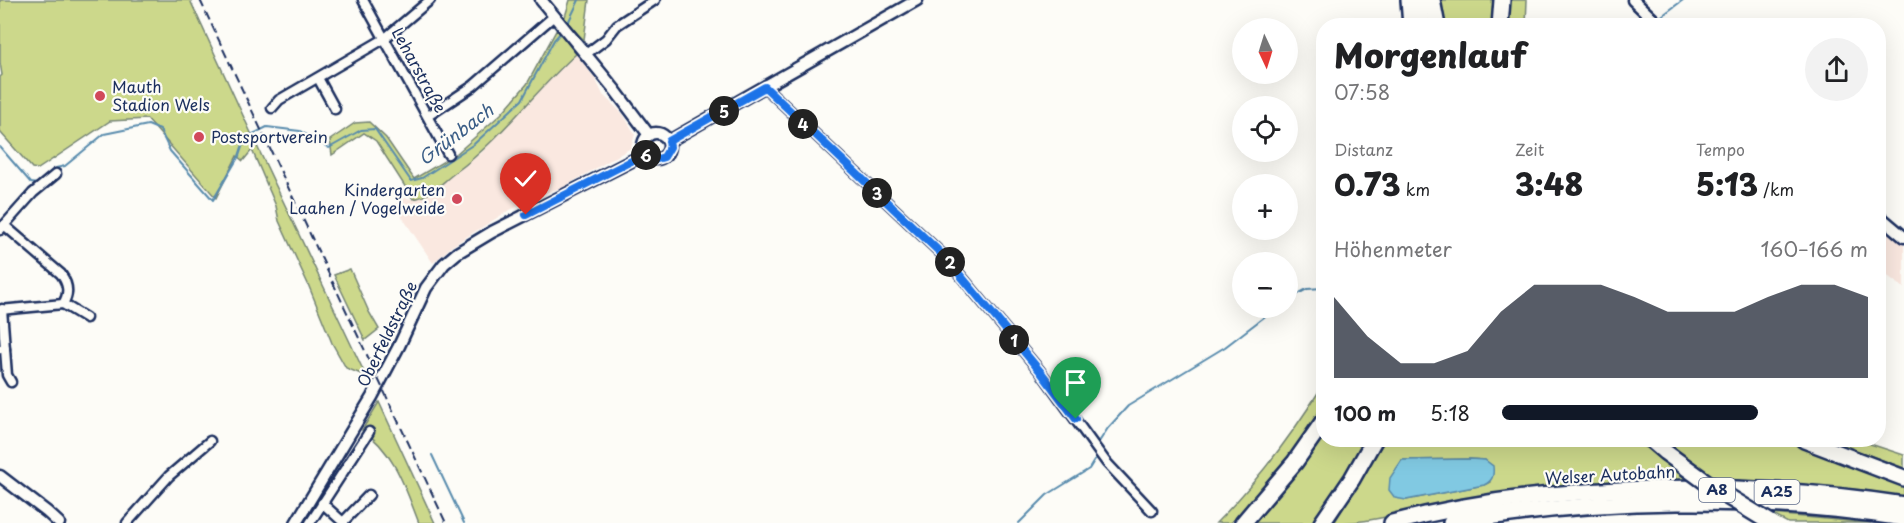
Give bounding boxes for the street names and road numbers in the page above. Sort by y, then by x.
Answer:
street label: Leharstraße [386,22,453,117]
street label: Oberfeldstraße [350,277,422,391]
street label: Welser Autobahn [1544,459,1676,489]
road number: A8 [1699,478,1735,502]
road number: A25 [1754,480,1800,504]

